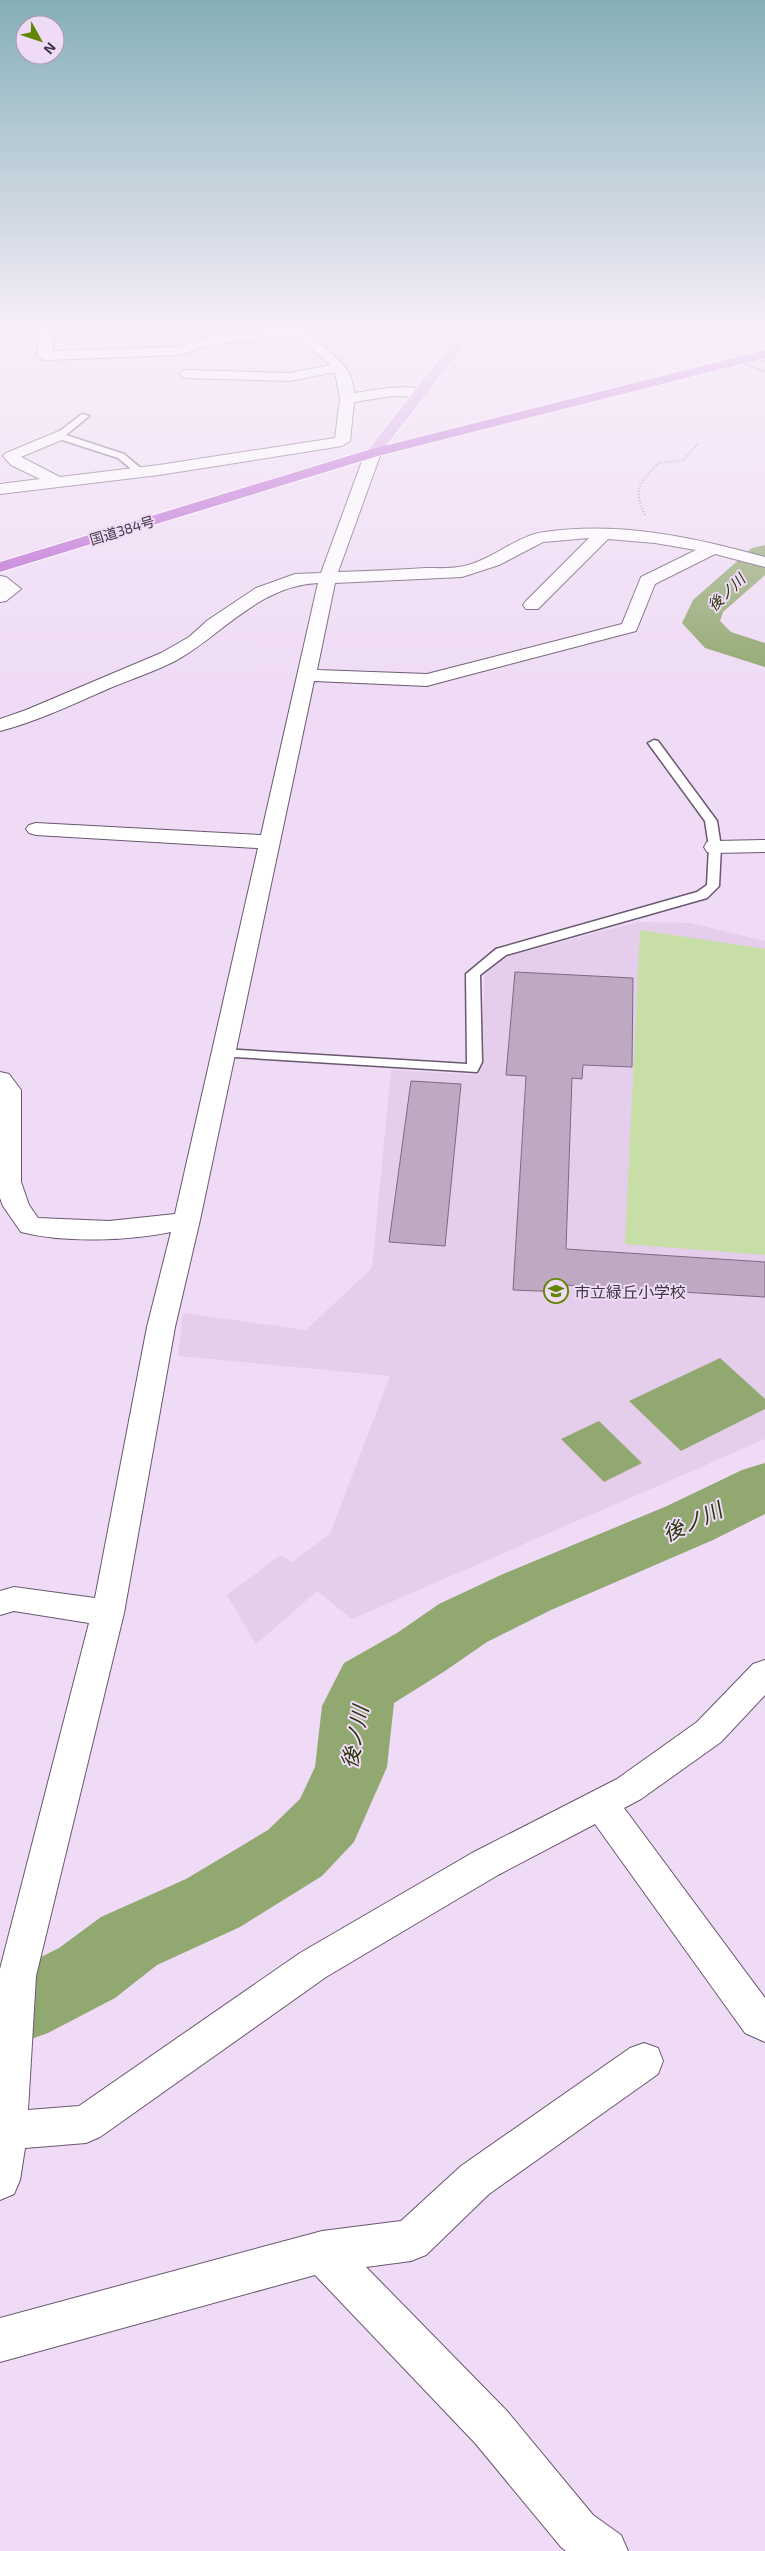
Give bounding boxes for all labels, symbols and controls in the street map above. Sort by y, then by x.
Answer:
north arrow [15,15,65,65]
text: N [41,39,60,58]
street label: 国道384号 [88,512,156,548]
water label: 後ノ川 [704,569,750,614]
school or university icon: 市立緑丘小学校 [543,1278,569,1304]
place label: 市立緑丘小学校 [574,1282,686,1301]
water label: 後ノ川 [658,1496,728,1546]
water label: 後ノ川 [336,1702,373,1770]

